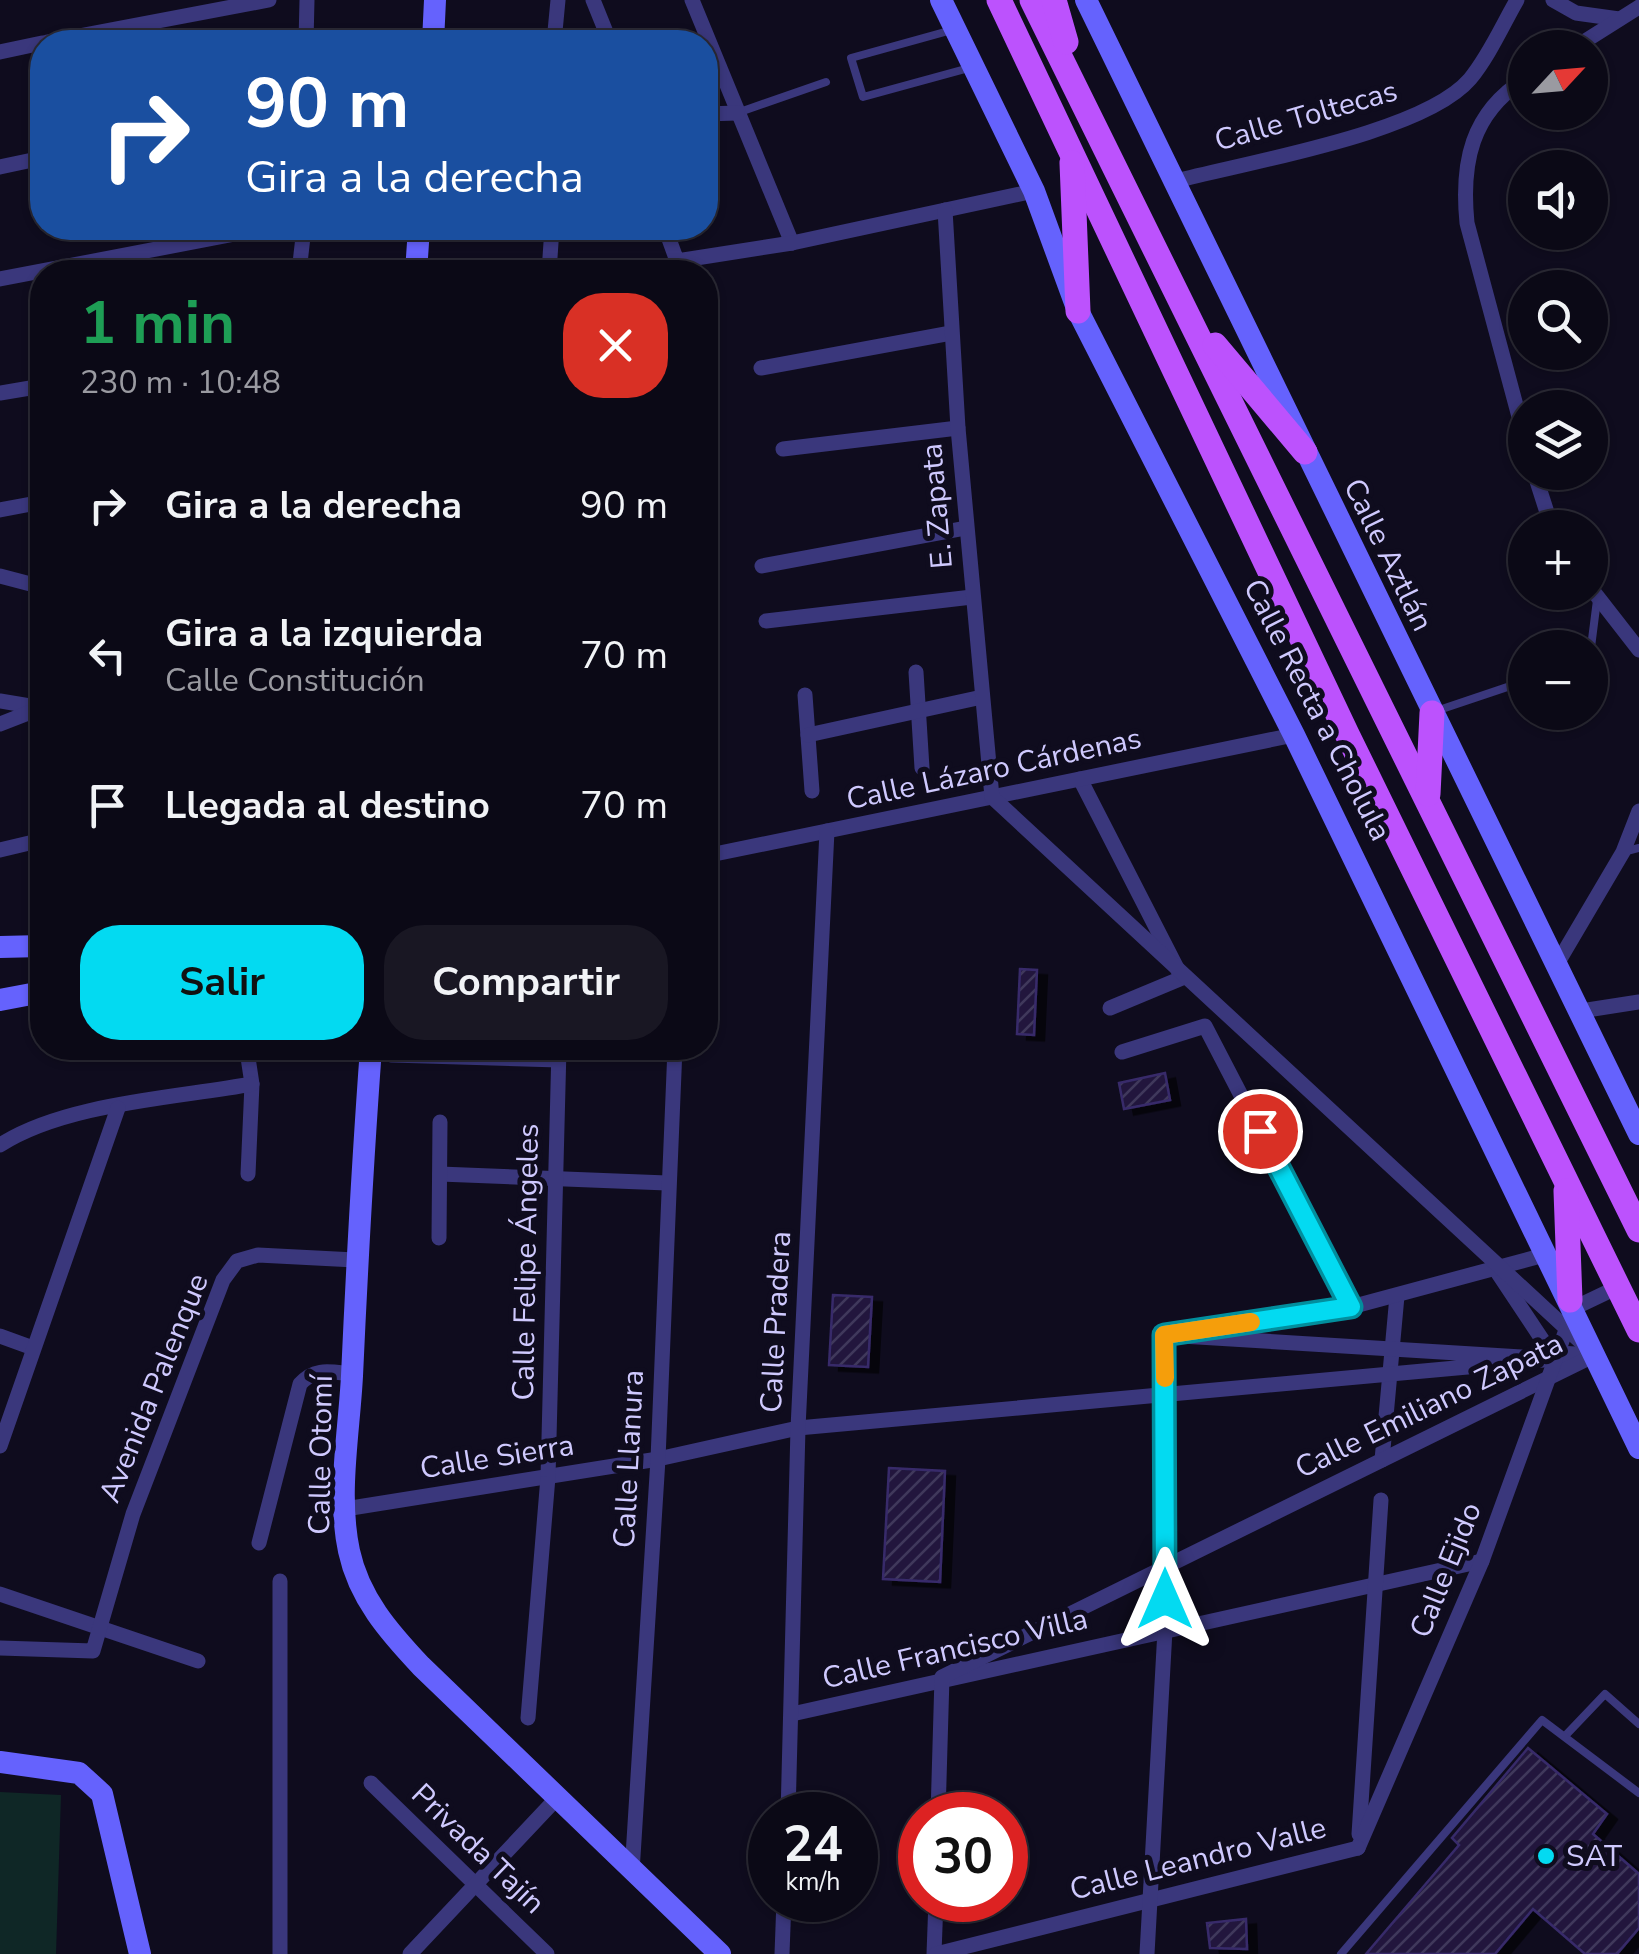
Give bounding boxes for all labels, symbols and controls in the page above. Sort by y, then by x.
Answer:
north arrow [1508,30,1608,130]
map controls [1508,30,1608,730]
text: 90 m [245,56,409,152]
icon: right [80,70,210,200]
street label: Calle Toltecas [1210,70,1402,162]
text: Gira a la derecha [245,147,584,208]
button: sound [1508,150,1608,250]
button: search [1508,270,1608,370]
text: 1 min [80,282,235,364]
button: close [563,293,668,398]
text: 230 m · 10:48 [80,361,281,404]
button: layers [1508,390,1608,490]
street label: E. Zapata [911,442,963,570]
street label: Calle Aztlán [1333,472,1443,638]
icon: right [80,478,135,533]
text: Gira a la derecha [165,480,462,531]
text: 90 m [580,480,668,531]
button: + [1508,510,1608,610]
street label: Calle Recta a Cholula [1233,572,1401,848]
text: Gira a la izquierda [165,608,483,659]
icon: left [80,628,135,683]
text: 70 m [580,630,668,681]
button: − [1508,630,1608,730]
text: Calle Constitución [165,659,425,702]
street label: Calle Lázaro Cárdenas [843,718,1145,820]
icon: arrive [80,778,135,833]
text: Llegada al destino [165,780,490,831]
text: 70 m [580,780,668,831]
button: Salir [80,925,364,1040]
button: Compartir [384,925,668,1040]
pin [1218,1089,1303,1174]
icon: arrive [1233,1104,1288,1159]
street label: Calle Felipe Ángeles [503,1123,549,1401]
street label: Calle Pradera [751,1230,801,1414]
street label: Avenida Palenque [89,1267,219,1509]
street label: Calle Emiliano Zapata [1288,1323,1570,1489]
street label: Calle Llanura [604,1369,654,1549]
street label: Calle Otomí [299,1373,343,1535]
street label: Calle Sierra [417,1425,577,1489]
street label: Calle Ejido [1400,1496,1492,1644]
position arrow [1113,1547,1217,1651]
street label: Calle Francisco Villa [818,1599,1092,1699]
street label: Privada Tajín [402,1775,554,1923]
speed limit sign: 30 [898,1792,1028,1922]
street label: Calle Leandro Valle [1066,1807,1330,1911]
text: 24 [783,1810,843,1879]
place label: SAT [1566,1836,1622,1877]
marker: SAT [1535,1845,1557,1867]
text: km/h [785,1865,841,1899]

